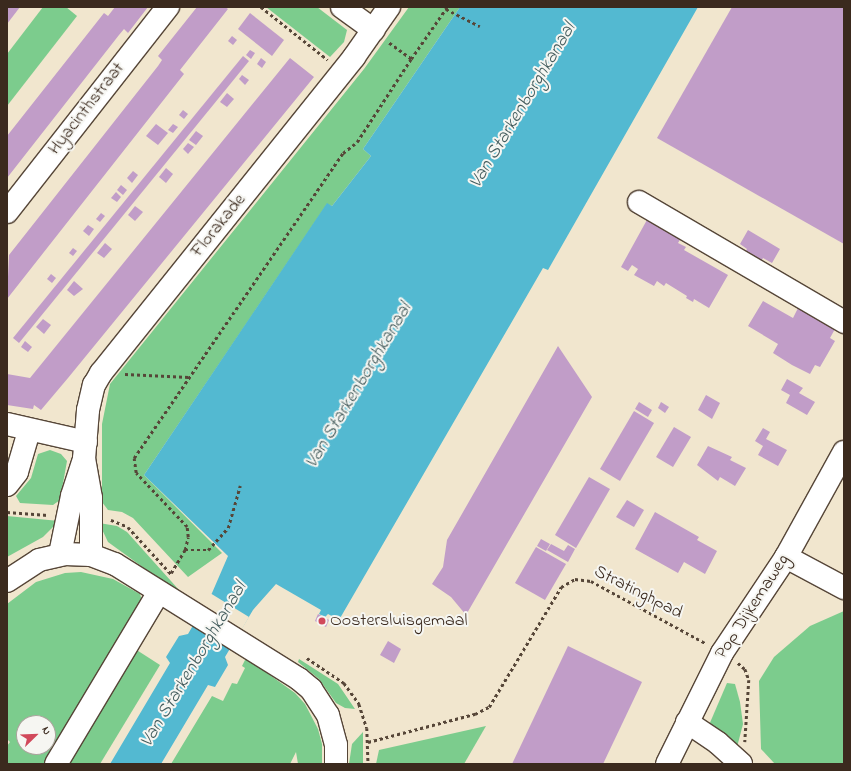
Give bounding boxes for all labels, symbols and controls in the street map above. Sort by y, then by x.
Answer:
water label: Van Starkenborghkanaal [465,19,581,193]
street label: Hyacinthstraat [44,59,130,159]
street label: Florakade [187,190,251,262]
water label: Van Starkenborghkanaal [301,299,417,473]
street label: Pop Dijkemaweg [711,551,795,663]
street label: Stratinghpad [590,561,686,625]
water label: Van Starkenborghkanaal [136,578,252,752]
place label: Oostersluisgemaal [330,610,467,632]
marker: Oostersluisgemaal [317,616,327,626]
north arrow [16,715,56,755]
text: N [37,724,55,737]

